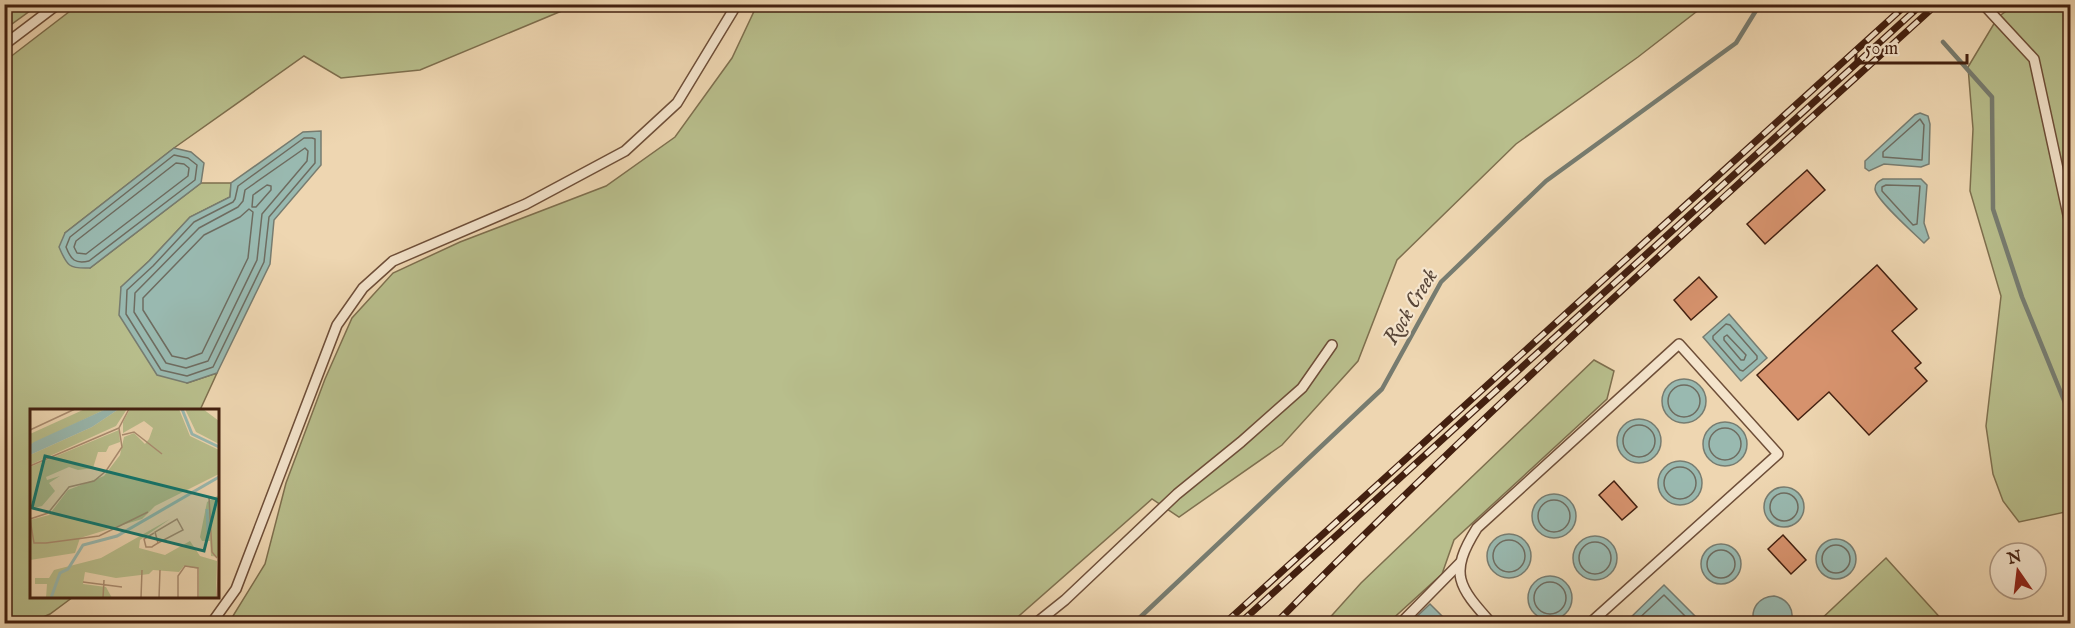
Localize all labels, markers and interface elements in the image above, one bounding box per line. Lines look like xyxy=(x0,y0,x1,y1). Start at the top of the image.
scale bar xyxy=(1856,27,1967,65)
text: 50 m xyxy=(1865,38,1898,61)
water label: Rock Creek xyxy=(1377,264,1445,350)
inset map xyxy=(30,409,219,598)
north arrow xyxy=(1988,541,2048,601)
text: N xyxy=(2005,547,2024,570)

